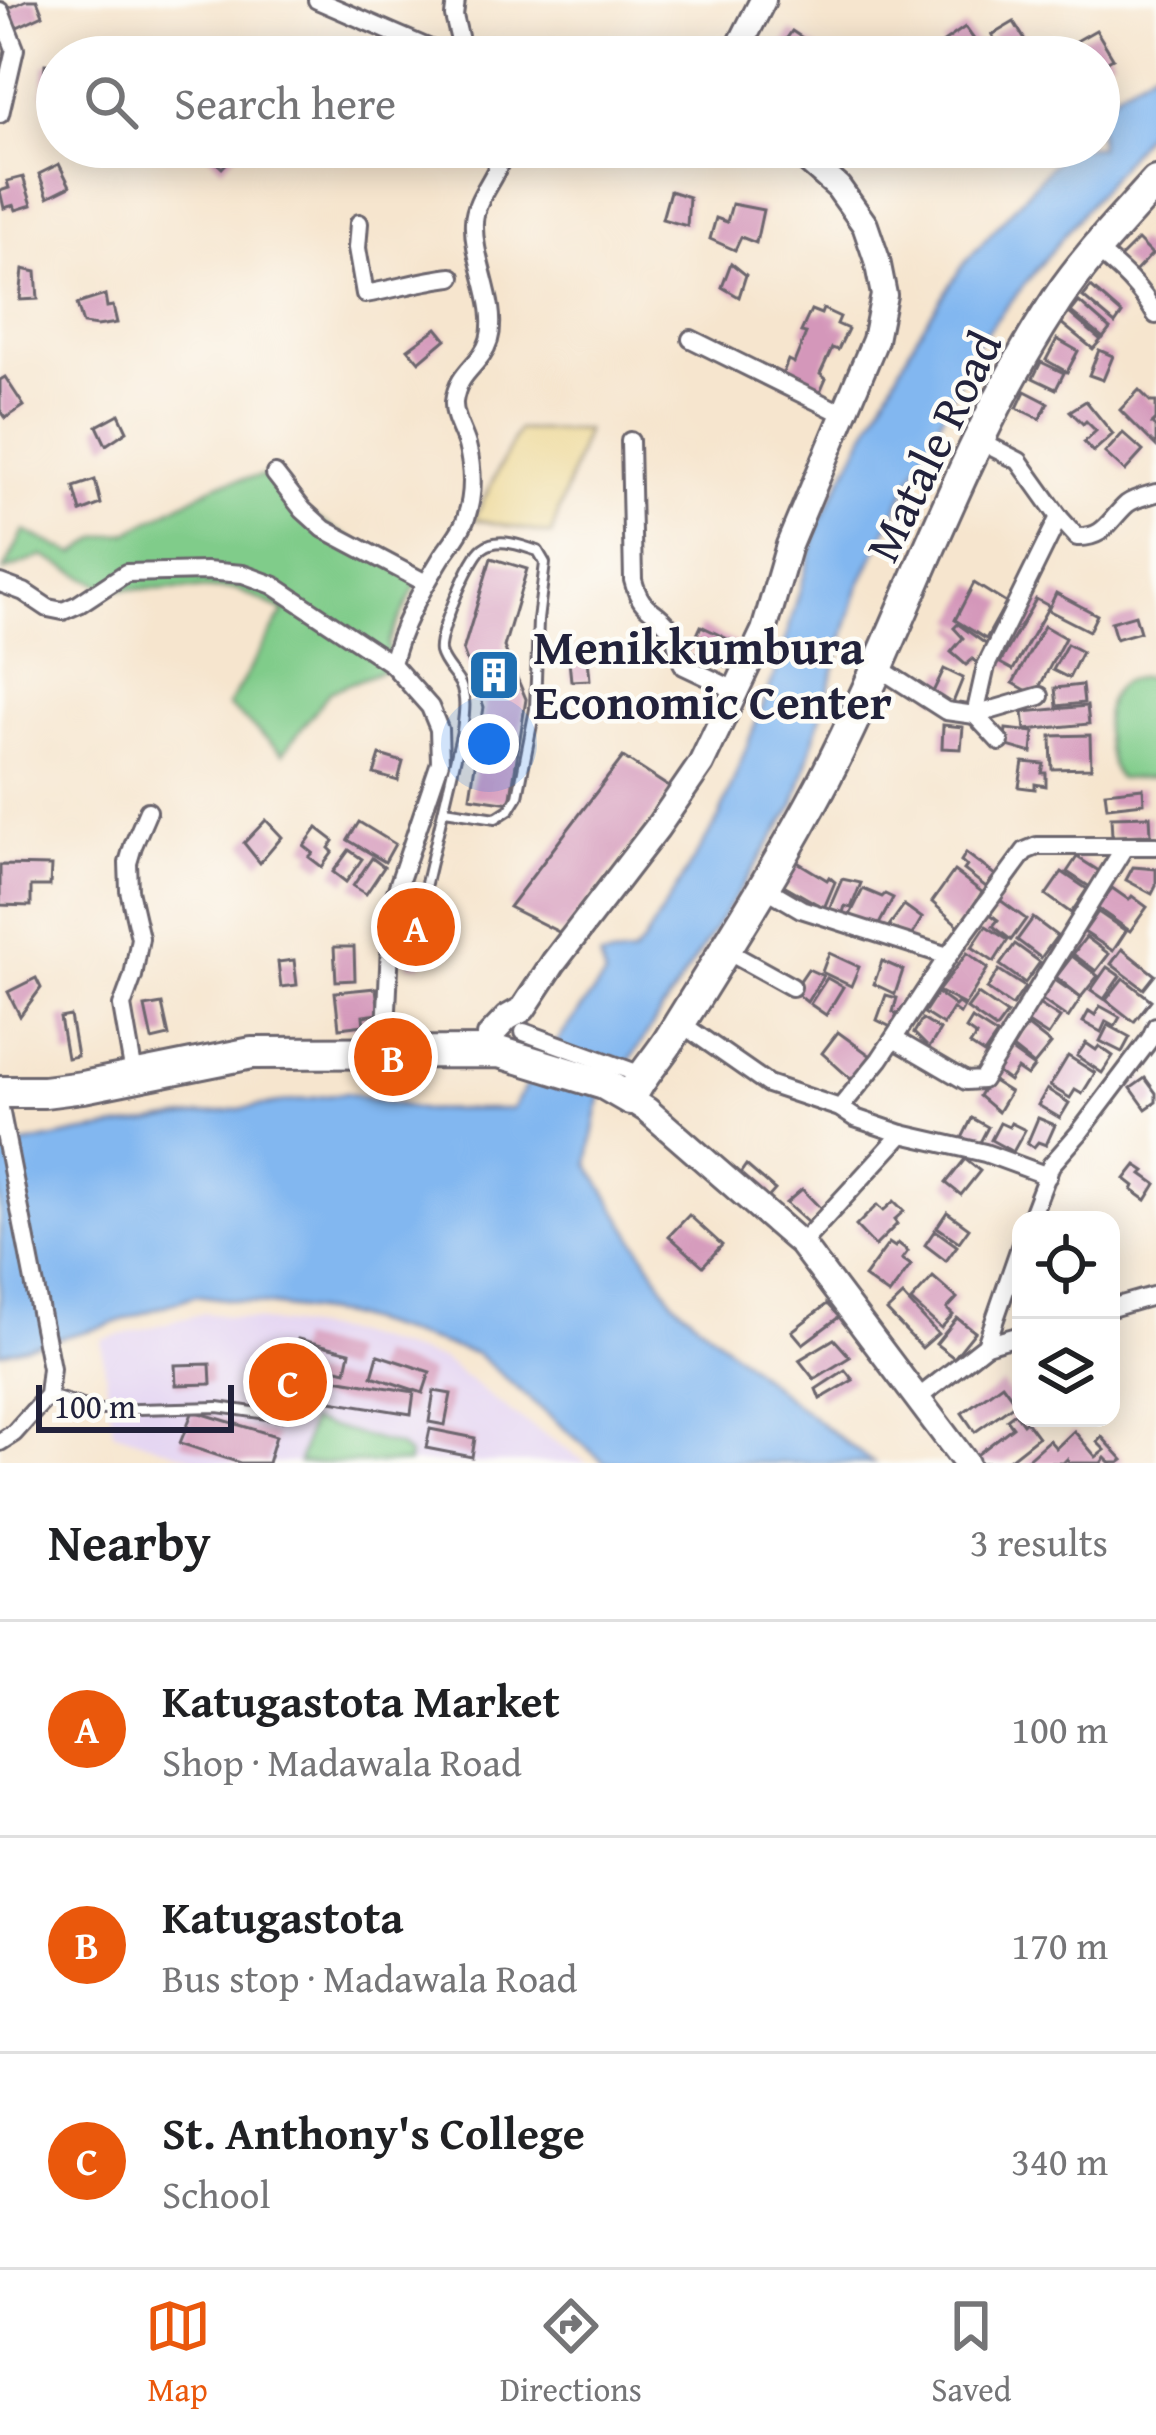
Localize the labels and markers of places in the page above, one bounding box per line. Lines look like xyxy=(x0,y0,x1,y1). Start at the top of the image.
place label: Menikkumbura Economic Center xyxy=(533,611,892,737)
building icon: Menikkumbura Economic Center xyxy=(466,647,522,703)
pin: A xyxy=(377,882,455,972)
pin: B xyxy=(354,1012,432,1102)
pin: C xyxy=(249,1337,327,1427)

